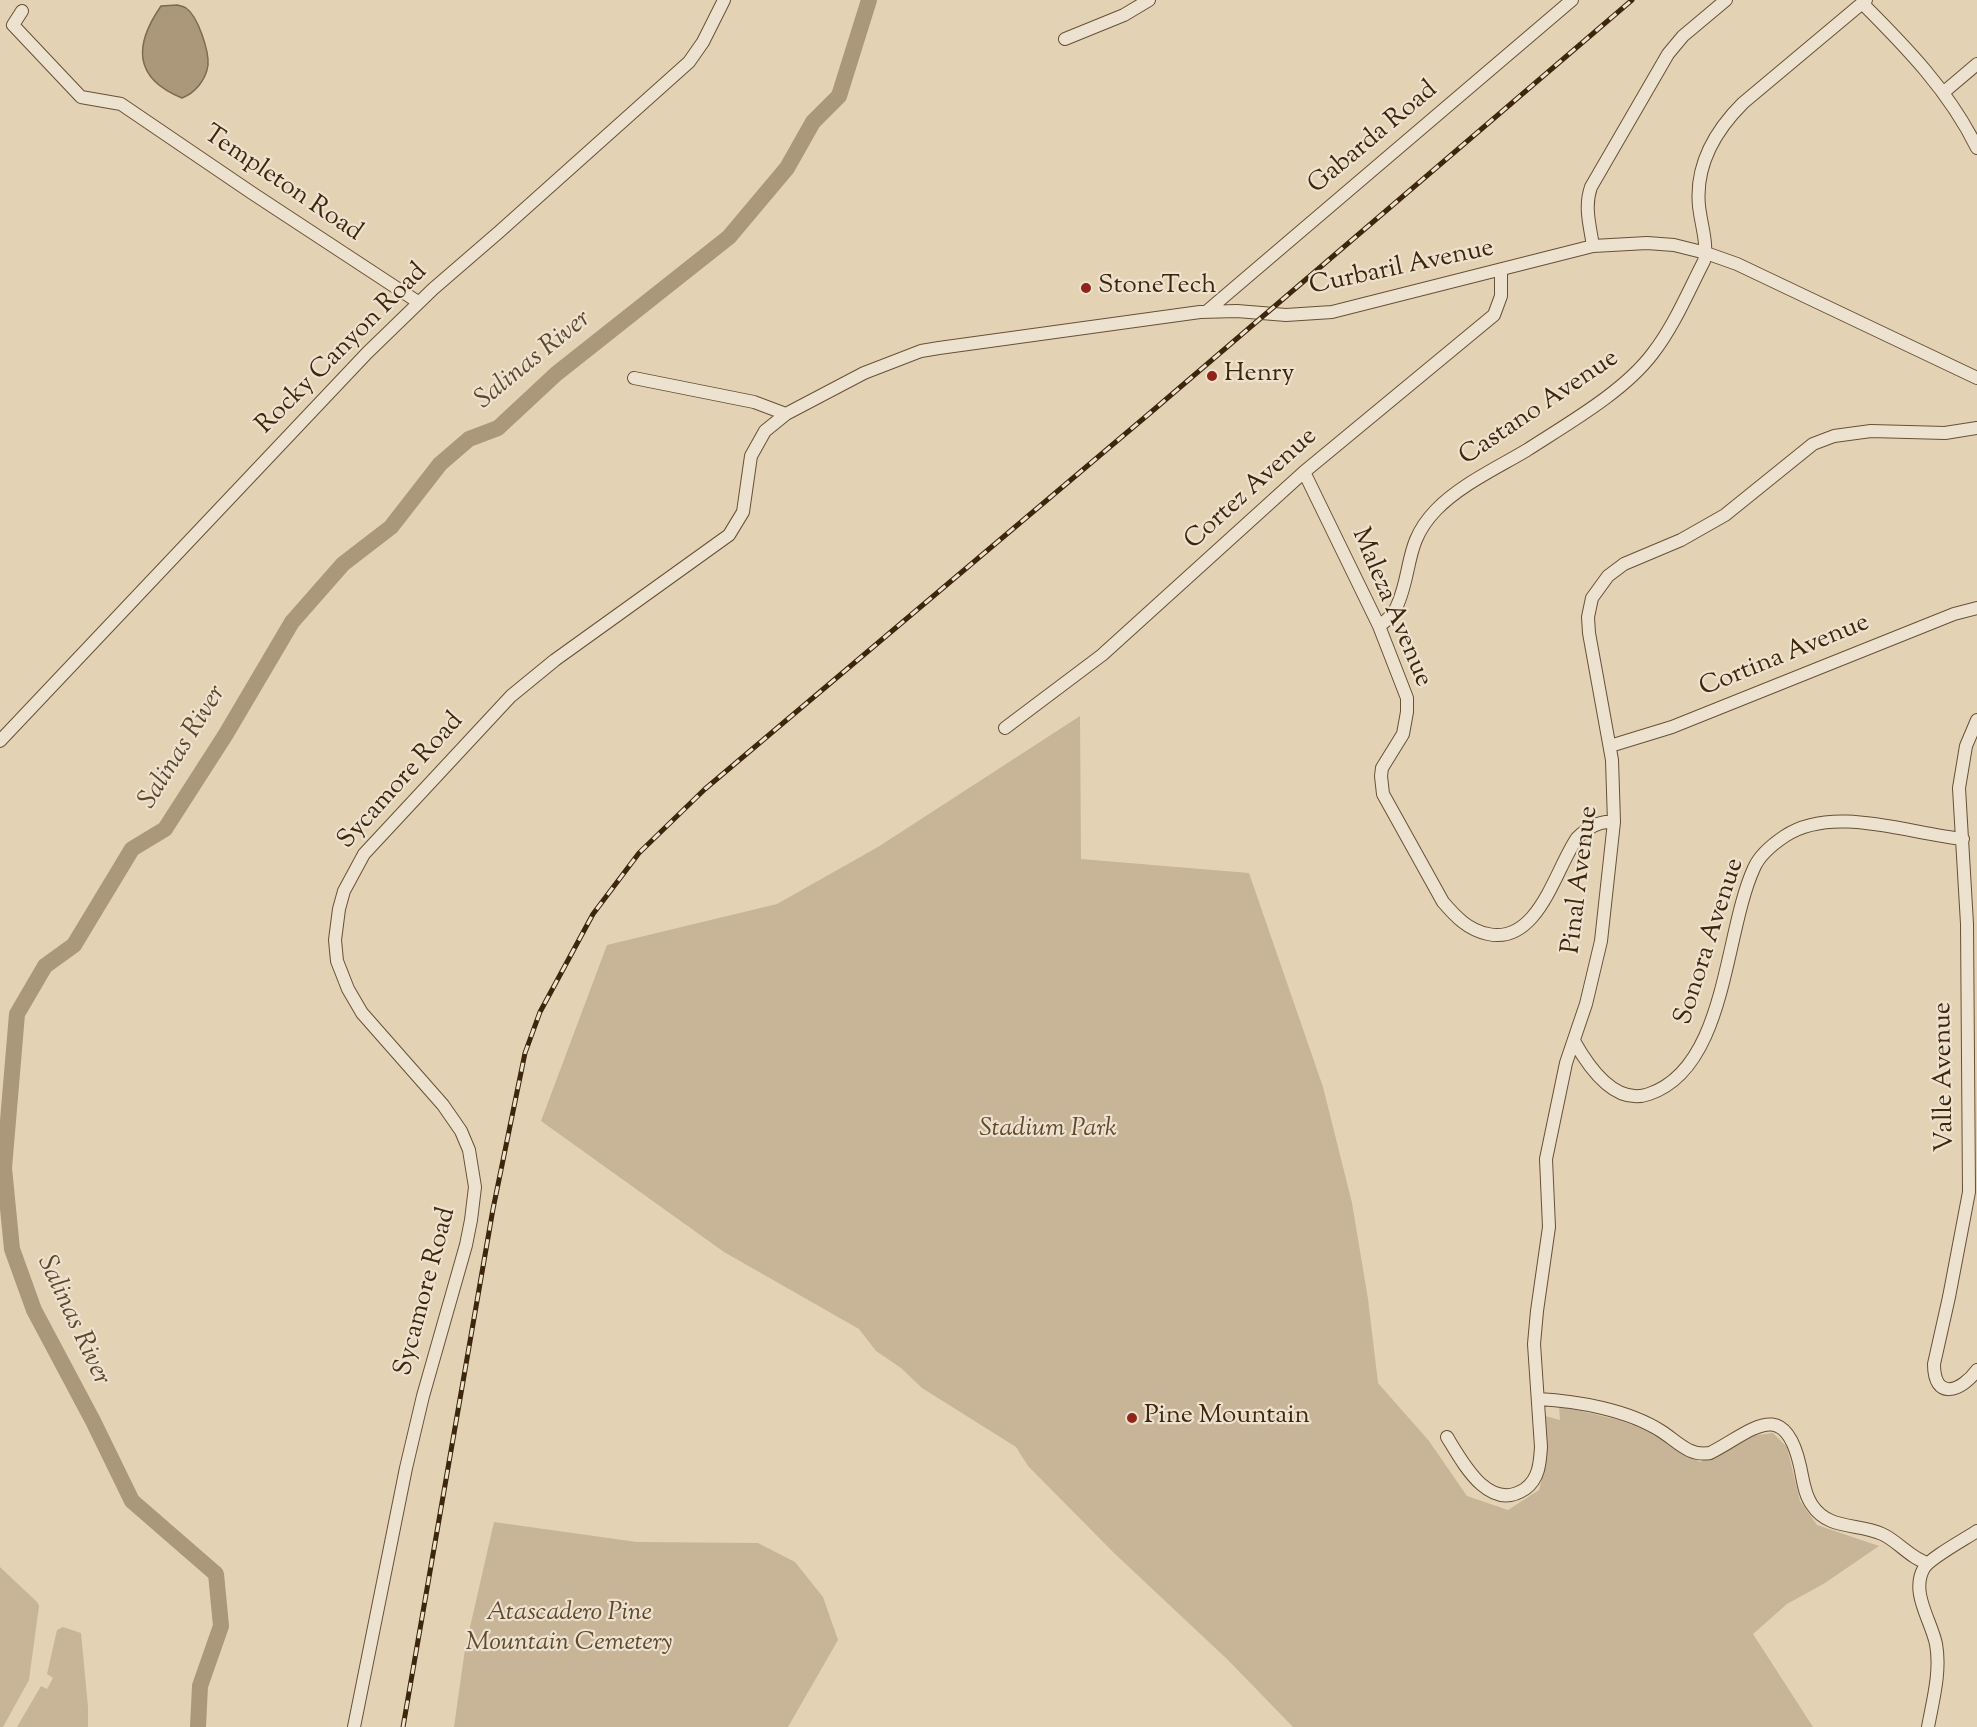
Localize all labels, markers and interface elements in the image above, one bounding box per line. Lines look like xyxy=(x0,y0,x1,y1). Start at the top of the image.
street label: Gabarda Road xyxy=(1303,76,1445,202)
street label: Templeton Road xyxy=(197,120,367,250)
street label: Curbaril Avenue xyxy=(1307,234,1497,304)
street label: Rocky Canyon Road xyxy=(251,258,435,442)
place label: StoneTech xyxy=(1098,272,1217,304)
marker: StoneTech xyxy=(1079,281,1093,295)
water label: Salinas River xyxy=(470,305,598,417)
street label: Castano Avenue xyxy=(1454,344,1626,474)
place label: Henry xyxy=(1224,360,1294,392)
marker: Henry xyxy=(1205,369,1219,383)
street label: Cortez Avenue xyxy=(1179,422,1325,558)
street label: Maleza Avenue xyxy=(1343,524,1437,692)
street label: Cortina Avenue xyxy=(1696,609,1874,705)
water label: Salinas River xyxy=(133,680,235,816)
street label: Sycamore Road xyxy=(333,707,471,857)
street label: Pinal Avenue xyxy=(1557,804,1607,956)
street label: Sonora Avenue xyxy=(1669,855,1753,1029)
street label: Valle Avenue xyxy=(1929,1002,1963,1152)
park label: Stadium Park xyxy=(979,1115,1117,1147)
street label: Sycamore Road xyxy=(390,1204,464,1380)
water label: Salinas River xyxy=(28,1251,116,1391)
place label: Pine Mountain xyxy=(1144,1402,1310,1434)
marker: Pine Mountain xyxy=(1125,1411,1139,1425)
park label: Atascadero Pine Mountain Cemetery xyxy=(466,1599,672,1660)

